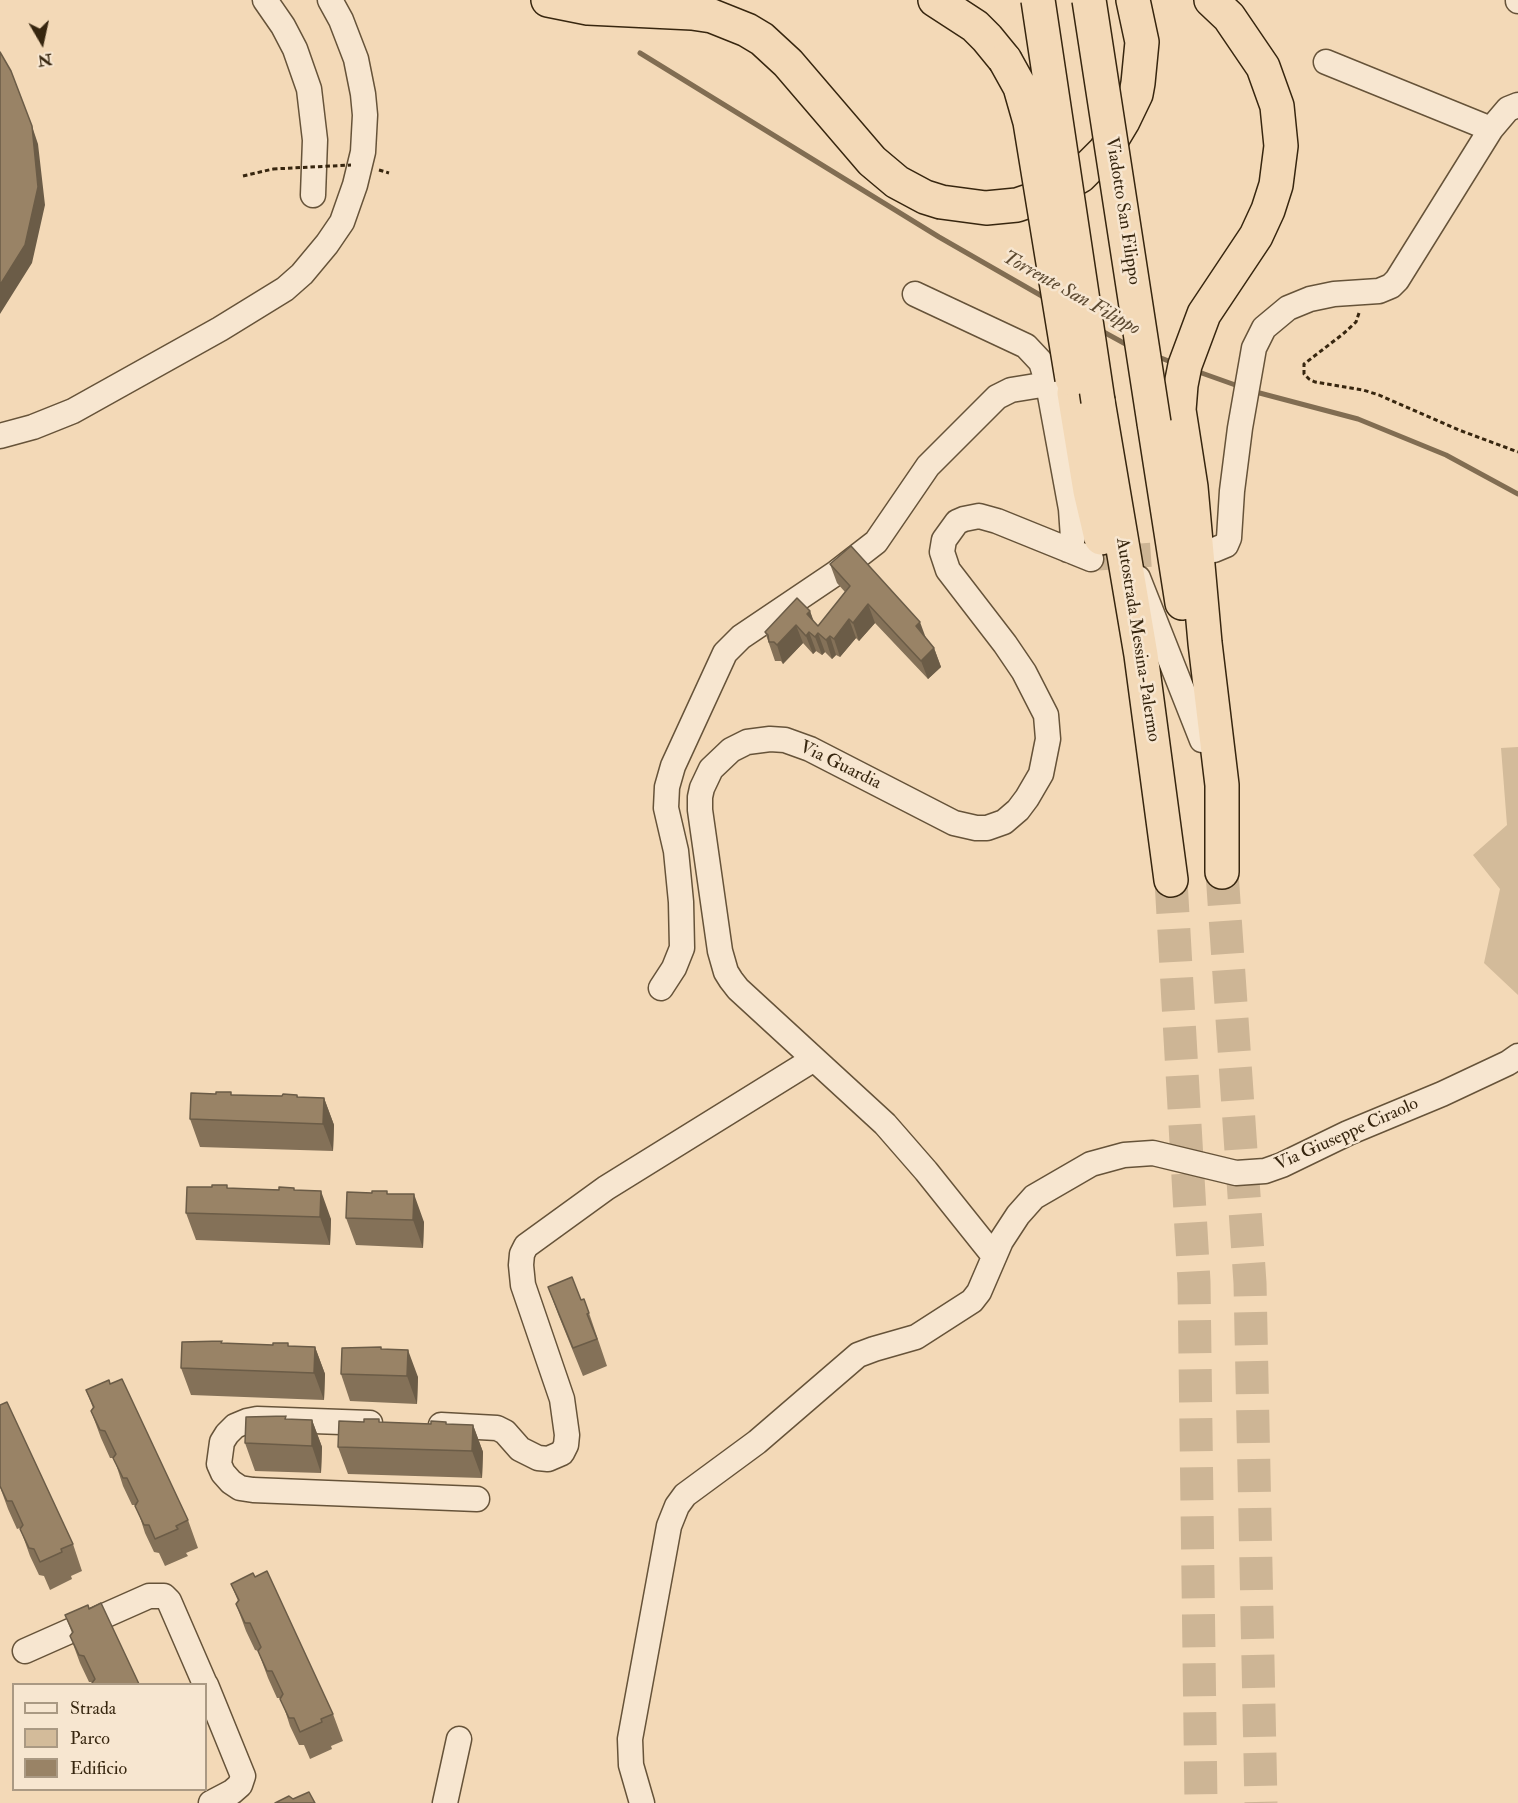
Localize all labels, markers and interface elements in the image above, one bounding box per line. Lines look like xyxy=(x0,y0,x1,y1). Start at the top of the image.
north arrow xyxy=(12,12,72,72)
text: N xyxy=(36,49,53,71)
street label: Viadotto San Filippo xyxy=(1100,136,1144,286)
water label: Torrente San Filippo xyxy=(998,246,1144,342)
street label: Autostrada Messina-Palermo xyxy=(1110,537,1164,743)
street label: Via Guardia xyxy=(796,737,884,795)
street label: Via Giuseppe Ciraolo xyxy=(1272,1094,1422,1176)
legend xyxy=(12,1683,207,1791)
text: Strada xyxy=(70,1697,116,1720)
text: Parco xyxy=(70,1727,110,1750)
text: Edificio xyxy=(70,1757,127,1780)

